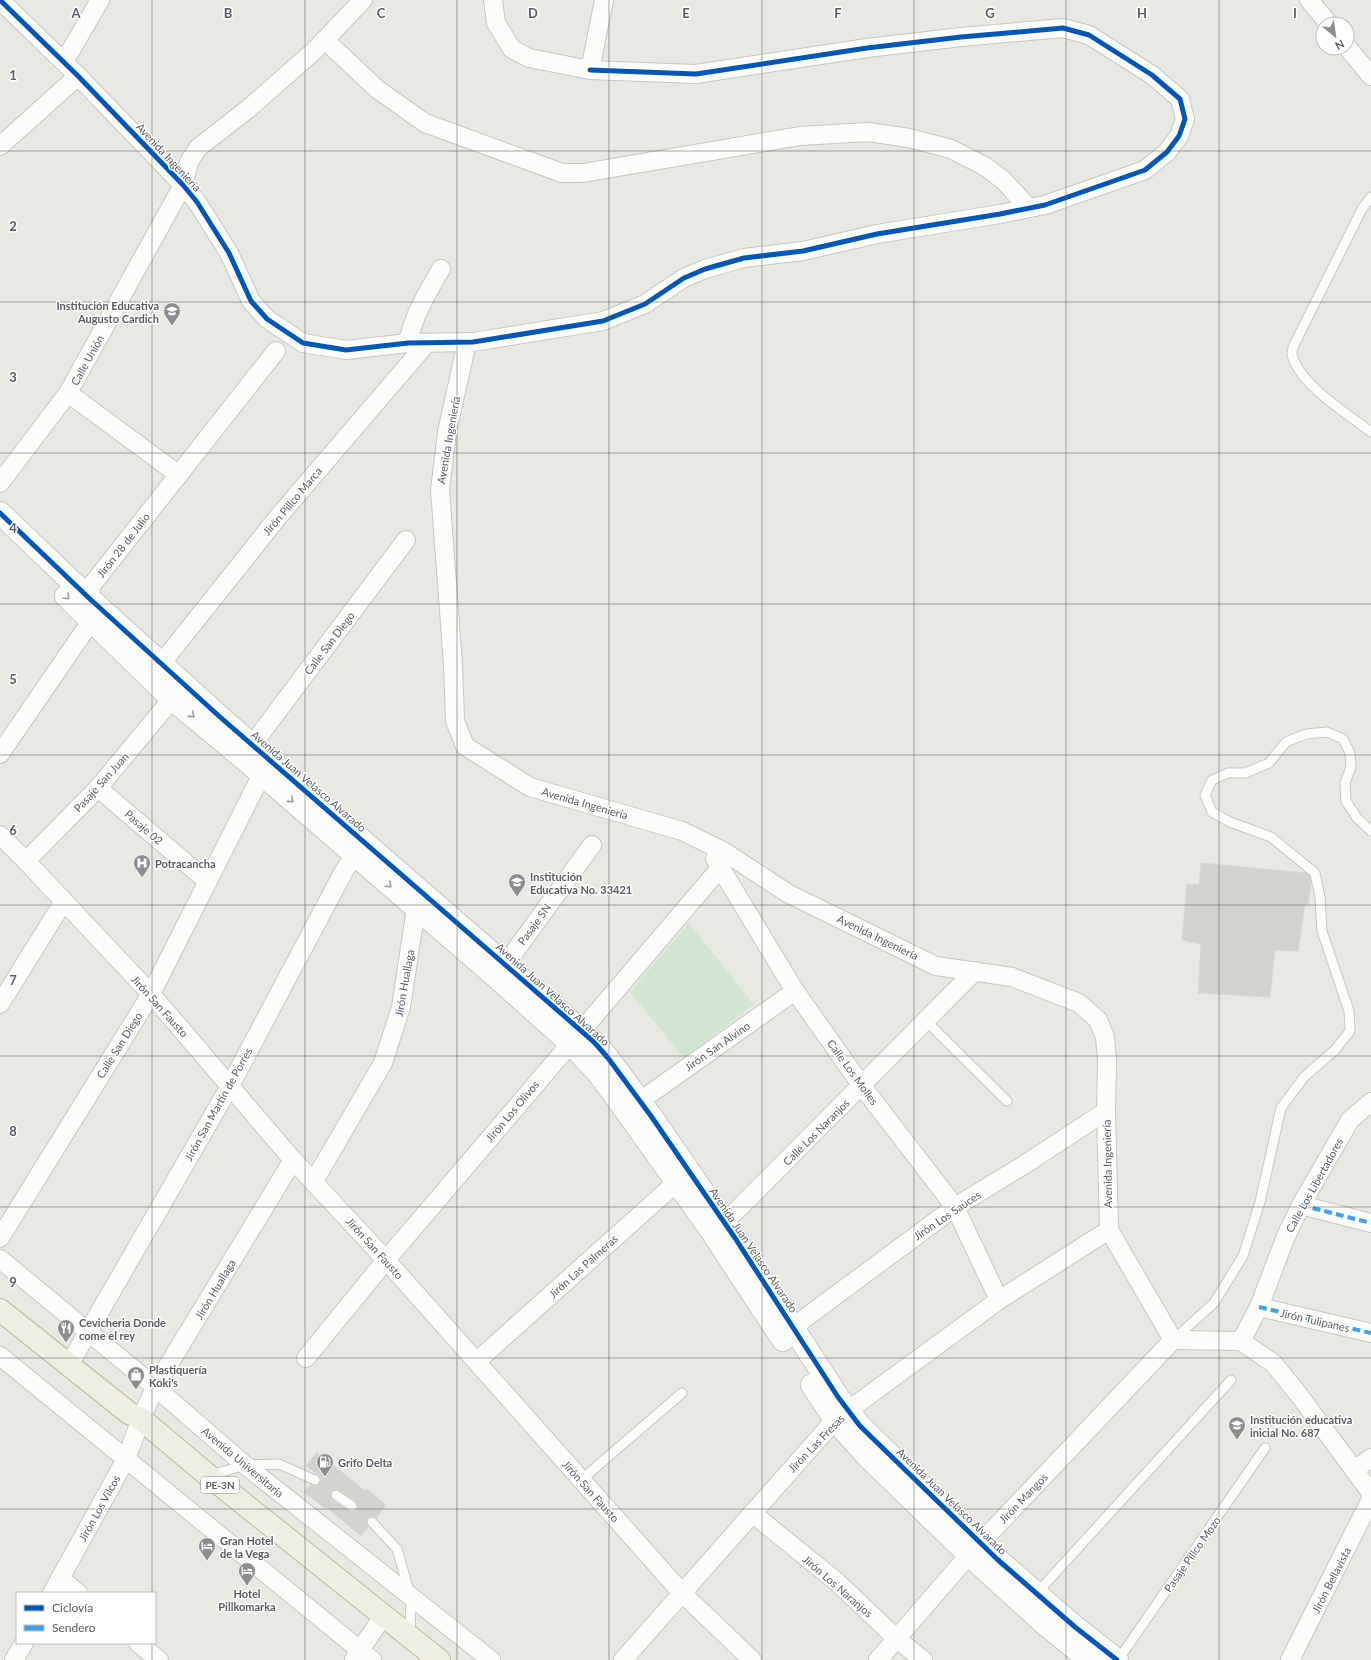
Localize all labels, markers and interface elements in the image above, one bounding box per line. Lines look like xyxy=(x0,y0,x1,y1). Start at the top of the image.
text: A xyxy=(70,5,81,21)
text: B xyxy=(224,5,233,21)
text: C xyxy=(377,5,386,21)
text: D xyxy=(528,5,538,21)
text: E xyxy=(682,5,690,21)
text: F xyxy=(834,5,842,21)
text: G xyxy=(985,5,995,21)
text: H xyxy=(1137,5,1147,21)
text: I xyxy=(1293,5,1297,21)
north arrow xyxy=(1315,16,1355,56)
text: N xyxy=(1333,37,1347,53)
text: 1 xyxy=(9,67,17,83)
street label: Avenida Ingeniería xyxy=(134,120,204,194)
text: 2 xyxy=(9,218,17,234)
place label: Institución Educativa Augusto Cardich xyxy=(56,299,159,325)
school or university icon: Institución Educativa Augusto Cardich xyxy=(162,301,182,326)
street label: Calle Unión xyxy=(68,332,106,388)
text: 3 xyxy=(9,369,17,385)
street label: Avenida Ingeniería xyxy=(434,395,462,485)
street label: Jirón Pillco Marca xyxy=(260,464,324,538)
street label: Jirón 28 de Julio xyxy=(94,510,152,580)
text: 4 xyxy=(9,520,17,536)
one-way arrow xyxy=(62,592,70,600)
street label: Calle San Diego xyxy=(301,609,357,677)
text: 5 xyxy=(9,671,17,687)
one-way arrow xyxy=(188,711,195,718)
street label: Avenida Juan Velasco Alvarado xyxy=(249,728,369,834)
street label: Pasaje San Juan xyxy=(71,750,131,814)
street label: Avenida Ingeniería xyxy=(541,785,629,821)
one-way arrow xyxy=(286,795,294,802)
street label: Pasaje 02 xyxy=(122,807,166,847)
text: 6 xyxy=(9,822,17,838)
hospital icon: Potracancha xyxy=(132,853,152,878)
place label: Potracancha xyxy=(155,857,216,870)
place label: Institución Educativa No. 33421 xyxy=(530,870,632,896)
school or university icon: Institución Educativa No. 33421 xyxy=(507,872,527,897)
one-way arrow xyxy=(385,880,392,887)
street label: Pasaje SN xyxy=(515,901,553,947)
street label: Avenida Ingeniería xyxy=(835,912,921,962)
street label: Avenida Juan Velasco Alvarado xyxy=(494,940,612,1048)
street label: Jirón Huallaga xyxy=(392,948,416,1018)
text: 7 xyxy=(9,972,17,988)
street label: Jirón San Fausto xyxy=(129,973,191,1039)
street label: Calle San Diego xyxy=(93,1010,145,1080)
street label: Jirón San Alvino xyxy=(682,1019,752,1073)
street label: Calle Los Molles xyxy=(825,1037,881,1107)
street label: Jirón San Martín de Porres xyxy=(181,1045,255,1163)
street label: Jirón Los Olivos xyxy=(483,1078,541,1144)
street label: Calle Los Naranjos xyxy=(780,1096,852,1168)
street label: Avenida Ingeniería xyxy=(1100,1119,1114,1209)
text: 8 xyxy=(9,1123,17,1139)
street label: Calle Los Libertadores xyxy=(1283,1135,1346,1235)
street label: Avenida Juan Velasco Alvarado xyxy=(707,1185,801,1315)
street label: Jirón Los Sauces xyxy=(911,1188,983,1242)
street label: Jirón San Fausto xyxy=(344,1215,406,1281)
street label: Jirón Las Palmeras xyxy=(546,1231,620,1300)
street label: Jirón Huallaga xyxy=(192,1257,238,1321)
text: 9 xyxy=(9,1274,17,1290)
street label: Jirón Tulipanes xyxy=(1279,1306,1351,1334)
place label: Cevicheria Donde come el rey xyxy=(79,1316,166,1342)
restaurant icon: Cevicheria Donde come el rey xyxy=(56,1318,76,1343)
place label: Plastiquería Koki's xyxy=(149,1363,207,1389)
shop icon: Plastiquería Koki's xyxy=(126,1365,146,1390)
street label: Jirón Las Fresas xyxy=(785,1411,847,1475)
place label: Institución educativa inicial No. 687 xyxy=(1250,1413,1352,1439)
school or university icon: Institución educativa inicial No. 687 xyxy=(1227,1415,1247,1440)
street label: Avenida Universitaria xyxy=(200,1424,286,1500)
street label: Avenida Juan Velasco Alvarado xyxy=(894,1445,1010,1557)
fuel station icon: Grifo Delta xyxy=(315,1452,335,1477)
place label: Grifo Delta xyxy=(338,1456,392,1469)
street label: Jirón San Fausto xyxy=(560,1458,622,1524)
street label: Jirón Mangos xyxy=(996,1470,1050,1526)
street label: Jirón Los Vilcos xyxy=(75,1472,123,1543)
road number: PE-3N xyxy=(201,1477,239,1493)
street label: Pasaje Pillco Mozo xyxy=(1161,1514,1223,1594)
place label: Gran Hotel de la Vega xyxy=(220,1534,274,1560)
hotel icon: Gran Hotel de la Vega xyxy=(197,1536,217,1561)
street label: Jirón Bellavista xyxy=(1309,1545,1353,1615)
street label: Jirón Los Naranjos xyxy=(800,1552,876,1620)
hotel icon: Hotel Pillkomarka xyxy=(237,1561,257,1586)
place label: Hotel Pillkomarka xyxy=(218,1587,276,1613)
legend xyxy=(16,1592,156,1644)
text: Ciclovía xyxy=(52,1600,93,1615)
text: Sendero xyxy=(52,1620,96,1635)

